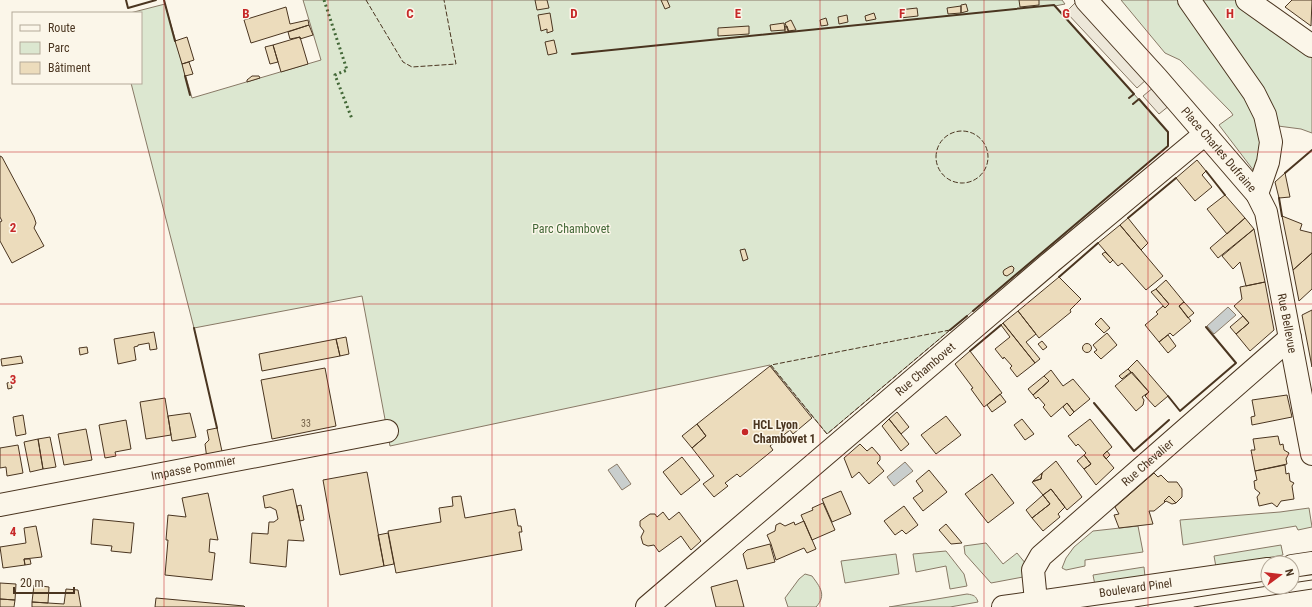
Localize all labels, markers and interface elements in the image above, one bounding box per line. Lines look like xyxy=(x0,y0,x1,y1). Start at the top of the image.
text: B xyxy=(242,6,250,21)
text: C xyxy=(406,6,414,21)
text: D xyxy=(570,6,578,21)
text: E xyxy=(735,6,742,21)
text: F xyxy=(899,6,905,21)
text: G xyxy=(1062,6,1070,21)
text: H xyxy=(1226,6,1234,21)
legend xyxy=(12,12,142,84)
text: Route xyxy=(48,21,76,35)
text: Parc xyxy=(48,41,70,55)
text: Bâtiment xyxy=(48,61,91,75)
street label: Place Charles Dufraine xyxy=(1178,104,1259,195)
text: 2 xyxy=(10,220,17,235)
park label: Parc Chambovet xyxy=(532,222,610,236)
street label: Rue Bellevue xyxy=(1275,292,1300,355)
street label: Rue Chambovet xyxy=(893,340,958,399)
text: 3 xyxy=(10,372,16,387)
house number: 33 xyxy=(301,418,311,429)
place label: HCL Lyon Chambovet 1 xyxy=(753,418,816,446)
marker: HCL Lyon Chambovet 1 xyxy=(740,427,750,437)
street label: Rue Chevalier xyxy=(1119,436,1177,489)
street label: Impasse Pommier xyxy=(150,453,237,483)
text: 4 xyxy=(10,524,17,539)
north arrow xyxy=(1260,555,1300,595)
text: N xyxy=(1282,568,1296,578)
scale bar xyxy=(14,569,74,595)
text: 20 m xyxy=(20,576,44,590)
street label: Boulevard Pinel xyxy=(1098,576,1173,600)

